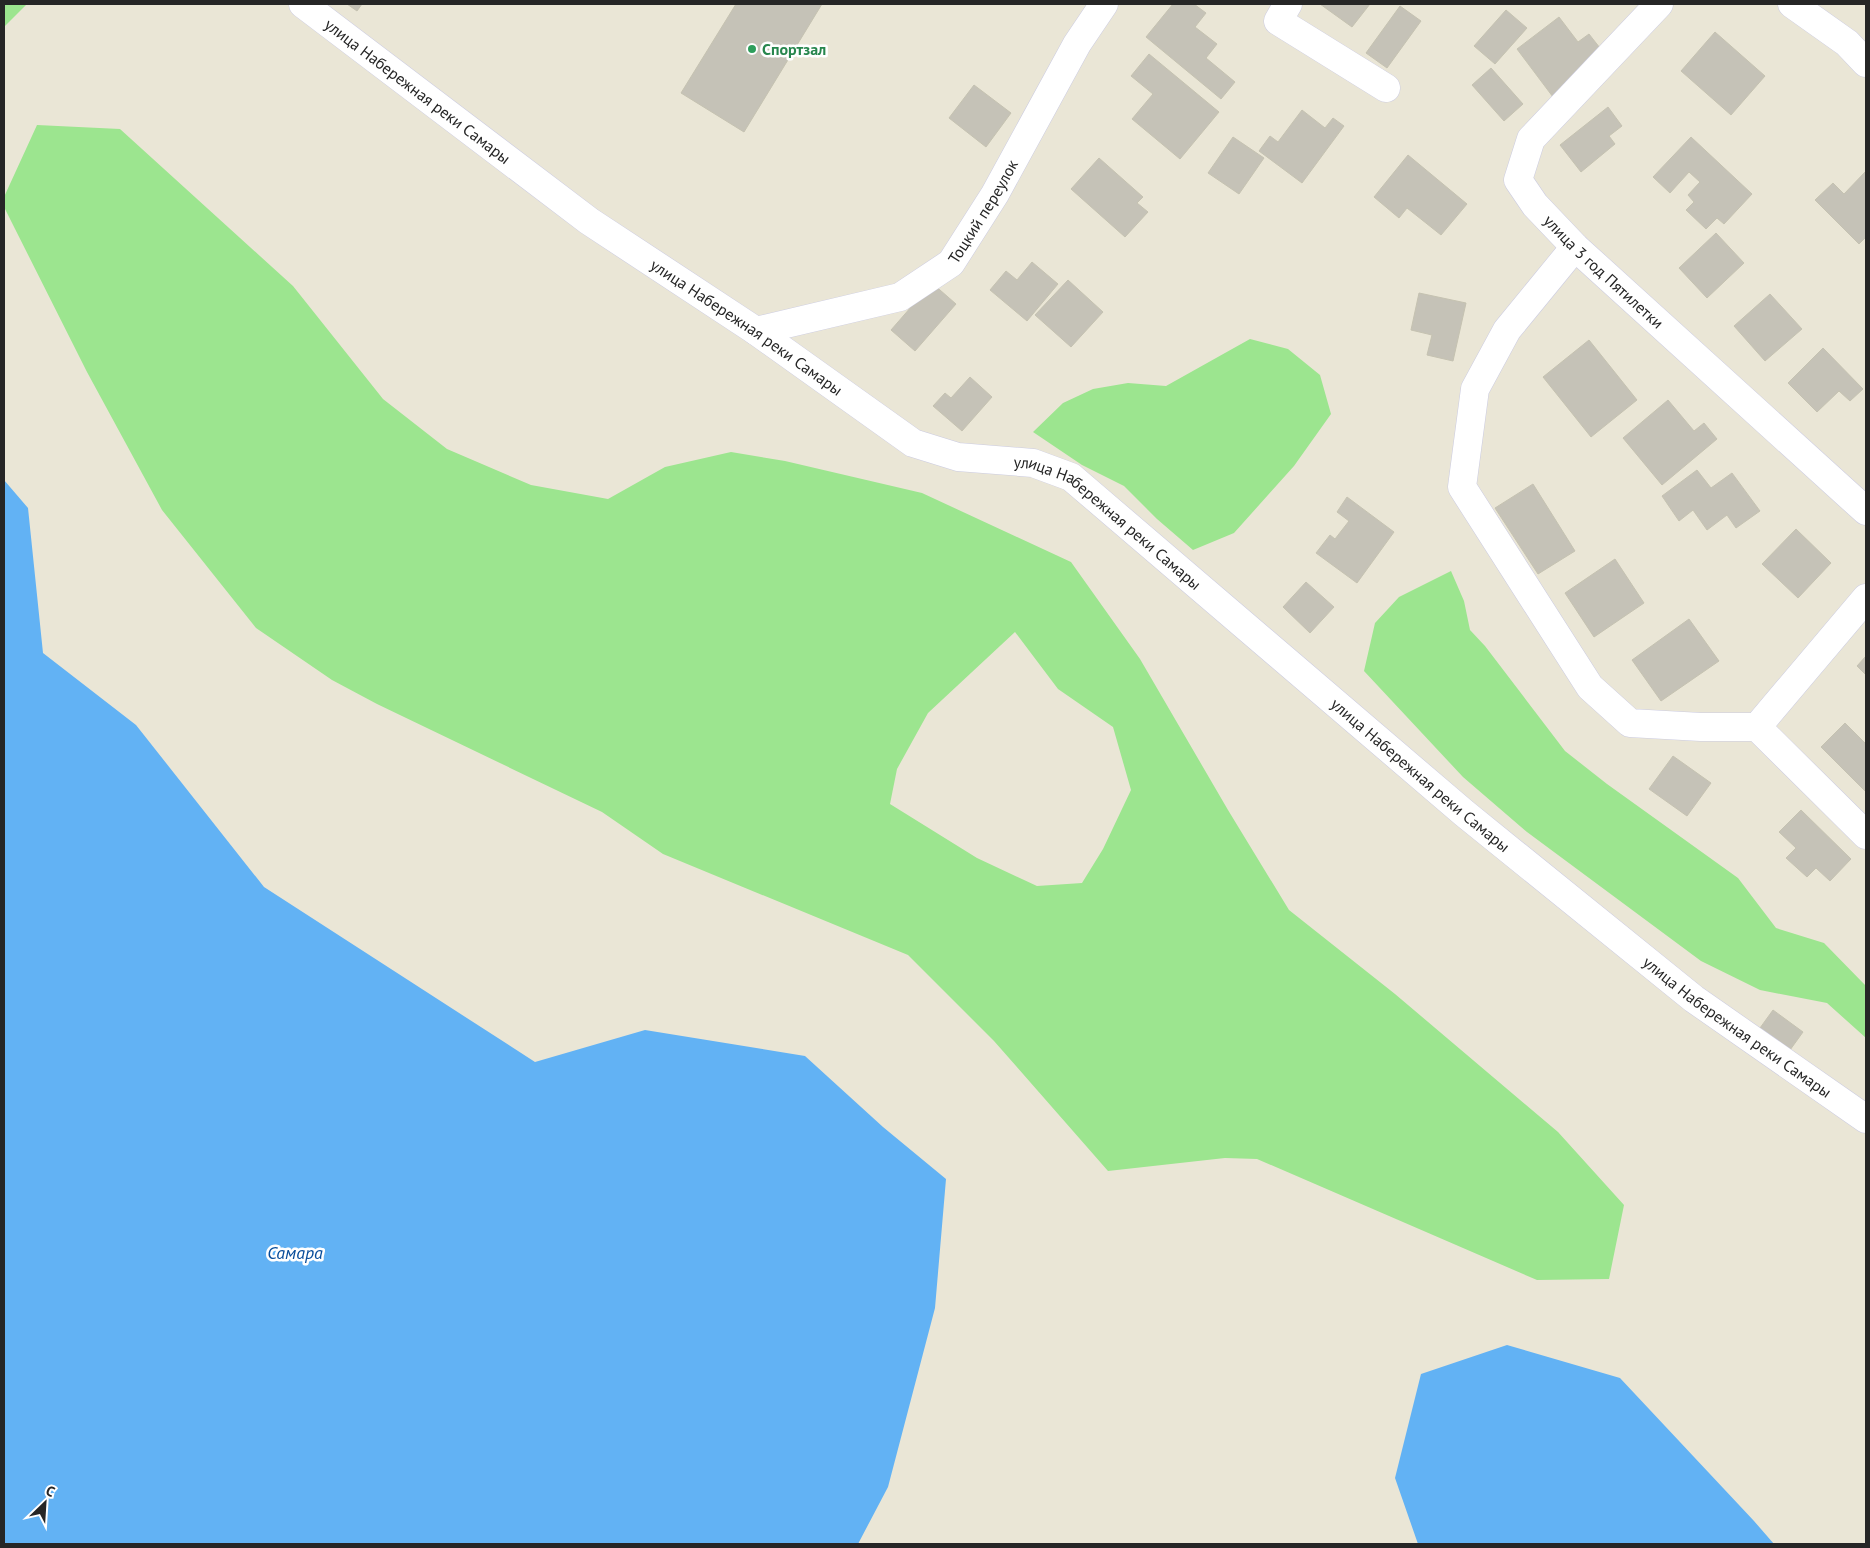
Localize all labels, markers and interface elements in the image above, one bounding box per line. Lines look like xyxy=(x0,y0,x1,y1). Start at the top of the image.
street label: улица Набережная реки Самары xyxy=(321,14,515,168)
place label: Спортзал xyxy=(762,39,826,59)
marker: Спортзал xyxy=(746,43,758,55)
street label: Тоцкий переулок xyxy=(943,155,1022,267)
street label: улица 3 год Пятилетки xyxy=(1539,210,1668,333)
street label: улица Набережная реки Самары xyxy=(647,254,847,400)
street label: улица Набережная реки Самары xyxy=(1013,451,1206,594)
street label: улица Набережная реки Самары xyxy=(1327,694,1514,856)
street label: улица Набережная реки Самары xyxy=(1639,952,1836,1102)
water label: Самара xyxy=(267,1241,323,1264)
north arrow xyxy=(20,1478,70,1528)
text: С xyxy=(43,1481,58,1501)

